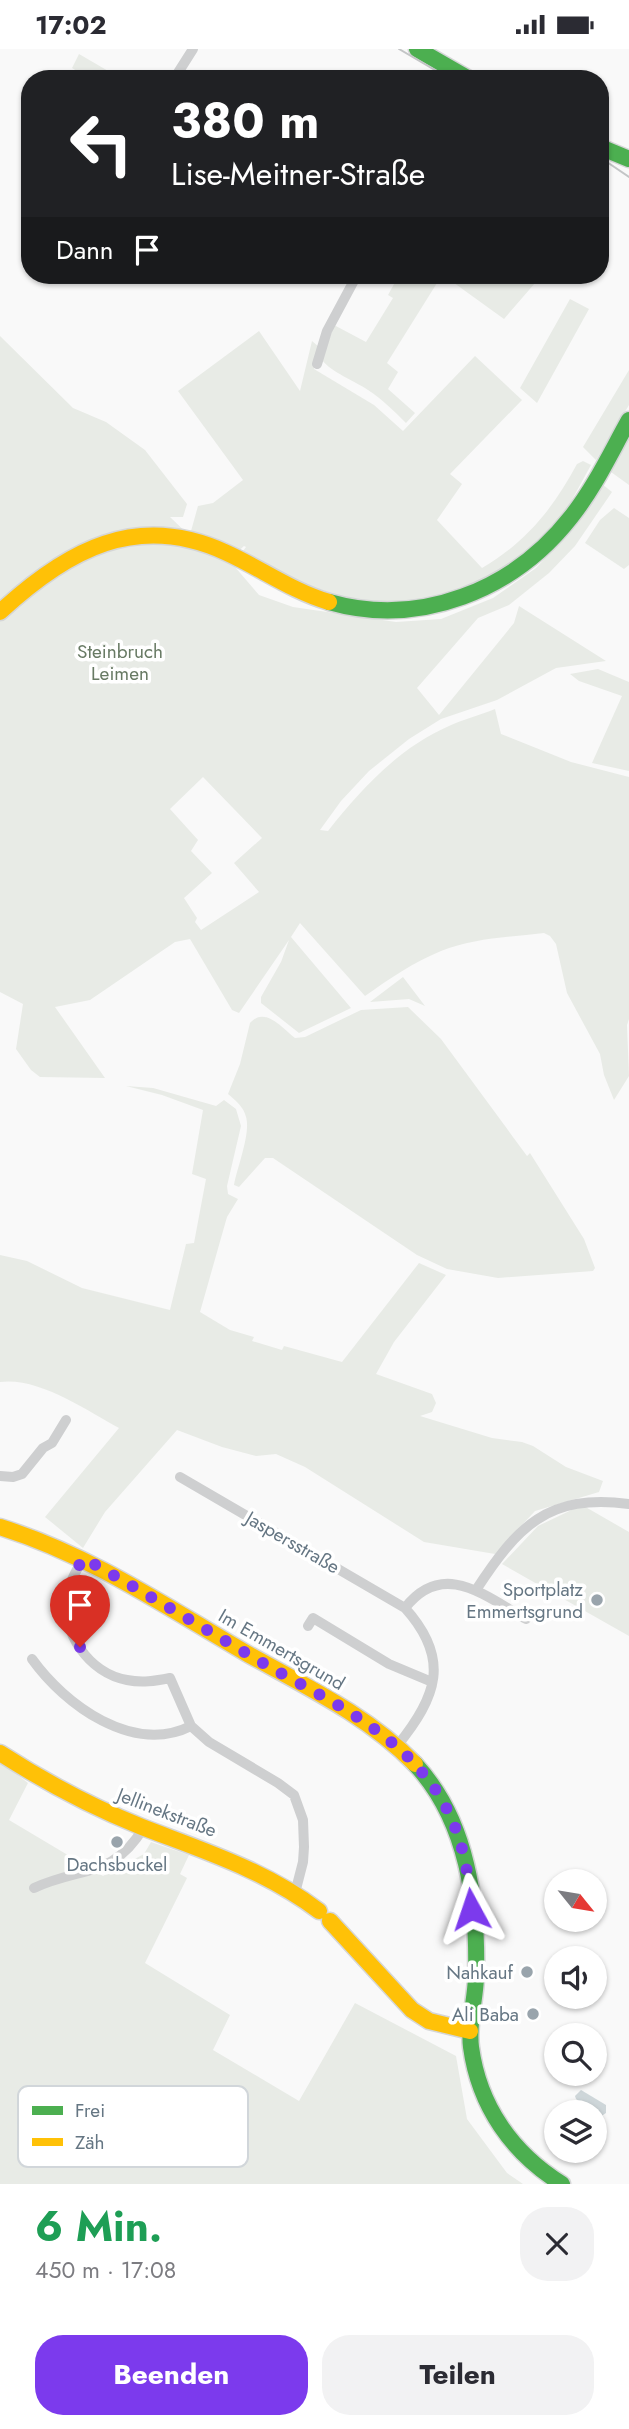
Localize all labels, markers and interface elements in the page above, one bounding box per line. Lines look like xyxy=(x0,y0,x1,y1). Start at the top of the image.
text: 17:02 xyxy=(35,6,107,44)
text: 380 m xyxy=(171,86,319,156)
icon: left xyxy=(56,98,147,189)
text: Lise-Meitner-Straße xyxy=(171,151,425,197)
text: Dann xyxy=(56,231,114,269)
icon: arrive xyxy=(128,231,166,269)
park label: Steinbruch Leimen xyxy=(77,638,163,687)
street label: Jaspersstraße xyxy=(238,1503,345,1580)
pin xyxy=(50,1575,110,1647)
place label: Sportplatz Emmertsgrund xyxy=(466,1576,583,1625)
icon: arrive xyxy=(61,1586,99,1624)
marker: Sportplatz Emmertsgrund xyxy=(589,1592,605,1608)
street label: Im Emmertsgrund xyxy=(214,1602,350,1697)
street label: Jellinekstraße xyxy=(110,1780,221,1844)
marker: Dachsbuckel xyxy=(109,1834,125,1850)
place label: Dachsbuckel xyxy=(67,1851,167,1878)
north arrow xyxy=(544,1869,607,1932)
map controls xyxy=(544,1869,607,2163)
position arrow xyxy=(434,1872,508,1946)
button: sound xyxy=(544,1946,607,2009)
place label: Nahkauf xyxy=(446,1959,514,1986)
marker: Nahkauf xyxy=(519,1964,535,1980)
place label: Ali Baba xyxy=(452,2001,519,2028)
marker: Ali Baba xyxy=(525,2006,541,2022)
button: search xyxy=(544,2023,607,2086)
legend xyxy=(18,2086,248,2167)
text: Frei xyxy=(75,2097,105,2124)
button: layers xyxy=(544,2100,607,2163)
text: Zäh xyxy=(75,2129,105,2156)
text: 6 Min. xyxy=(35,2196,162,2257)
button: close xyxy=(520,2207,594,2281)
text: 450 m · 17:08 xyxy=(35,2253,176,2287)
button: Beenden xyxy=(35,2335,308,2415)
button: Teilen xyxy=(322,2335,594,2415)

